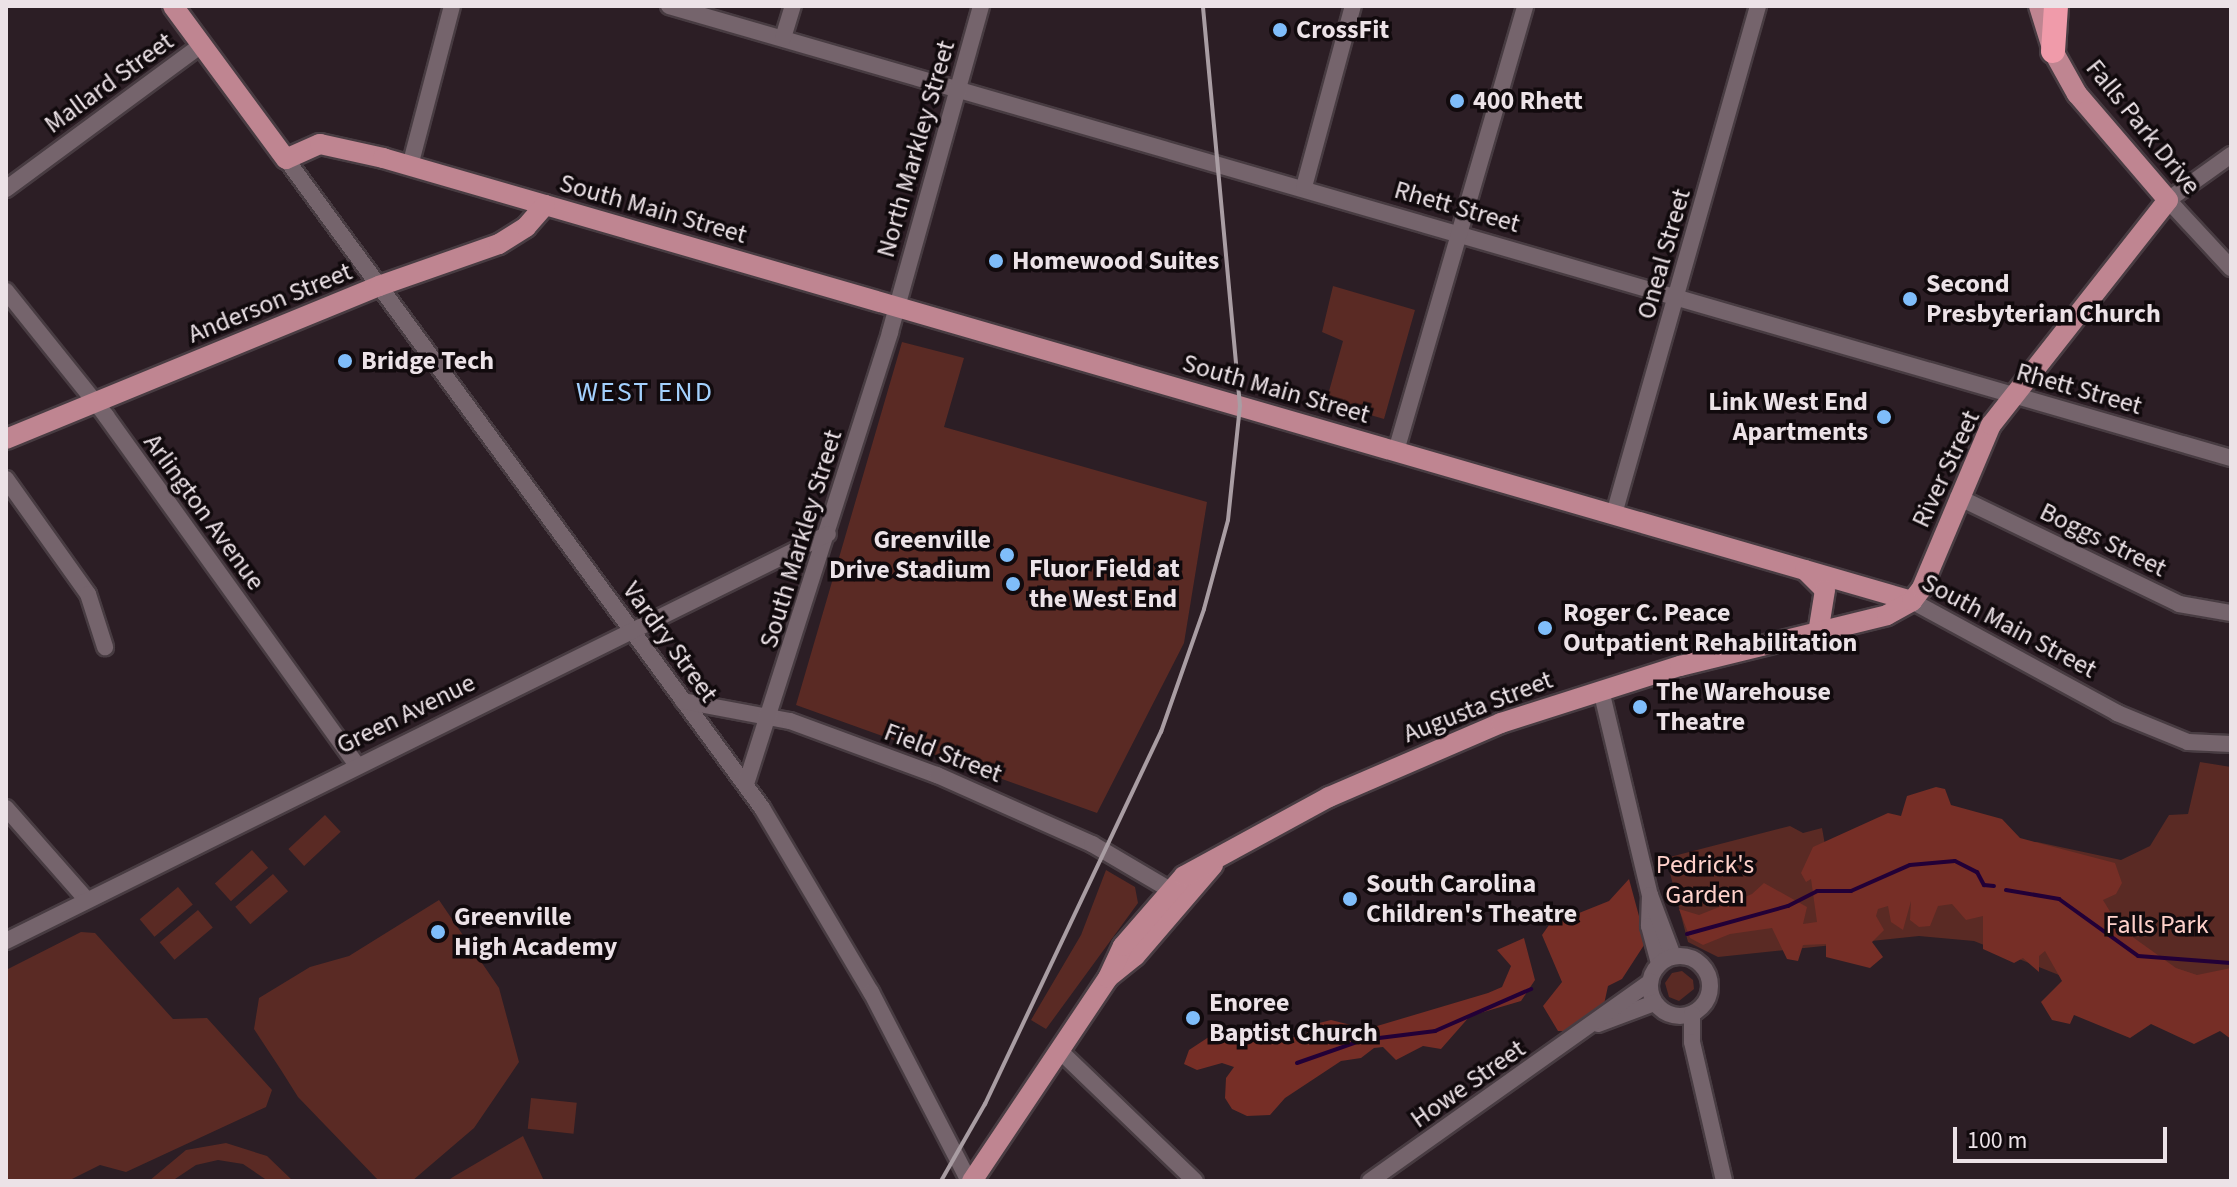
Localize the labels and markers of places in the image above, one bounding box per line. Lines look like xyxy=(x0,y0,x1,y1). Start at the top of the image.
place label: CrossFit xyxy=(1296,14,1389,46)
marker: CrossFit xyxy=(1271,21,1289,39)
place label: 400 Rhett xyxy=(1473,85,1583,117)
marker: 400 Rhett xyxy=(1448,92,1466,110)
place label: Homewood Suites xyxy=(1012,245,1219,277)
marker: Homewood Suites xyxy=(987,252,1005,270)
place label: Second Presbyterian Church xyxy=(1926,268,2161,330)
marker: Second Presbyterian Church xyxy=(1901,290,1919,308)
place label: Bridge Tech xyxy=(361,345,494,377)
marker: Bridge Tech xyxy=(336,352,354,370)
place label: Link West End Apartments xyxy=(1708,386,1868,448)
marker: Link West End Apartments xyxy=(1875,408,1893,426)
place label: Greenville Drive Stadium xyxy=(829,524,991,586)
marker: Greenville Drive Stadium xyxy=(998,546,1016,564)
place label: Fluor Field at the West End xyxy=(1029,553,1180,614)
marker: Fluor Field at the West End xyxy=(1004,575,1022,593)
place label: Roger C. Peace Outpatient Rehabilitation xyxy=(1563,597,1857,658)
marker: Roger C. Peace Outpatient Rehabilitation xyxy=(1534,617,1556,639)
place label: The Warehouse Theatre xyxy=(1656,676,1831,738)
marker: The Warehouse Theatre xyxy=(1631,698,1649,716)
place label: South Carolina Children's Theatre xyxy=(1366,868,1577,930)
marker: South Carolina Children's Theatre xyxy=(1341,890,1359,908)
place label: Greenville High Academy xyxy=(454,901,617,962)
marker: Greenville High Academy xyxy=(429,923,447,941)
place label: Enoree Baptist Church xyxy=(1209,987,1378,1048)
marker: Enoree Baptist Church xyxy=(1184,1009,1202,1027)

